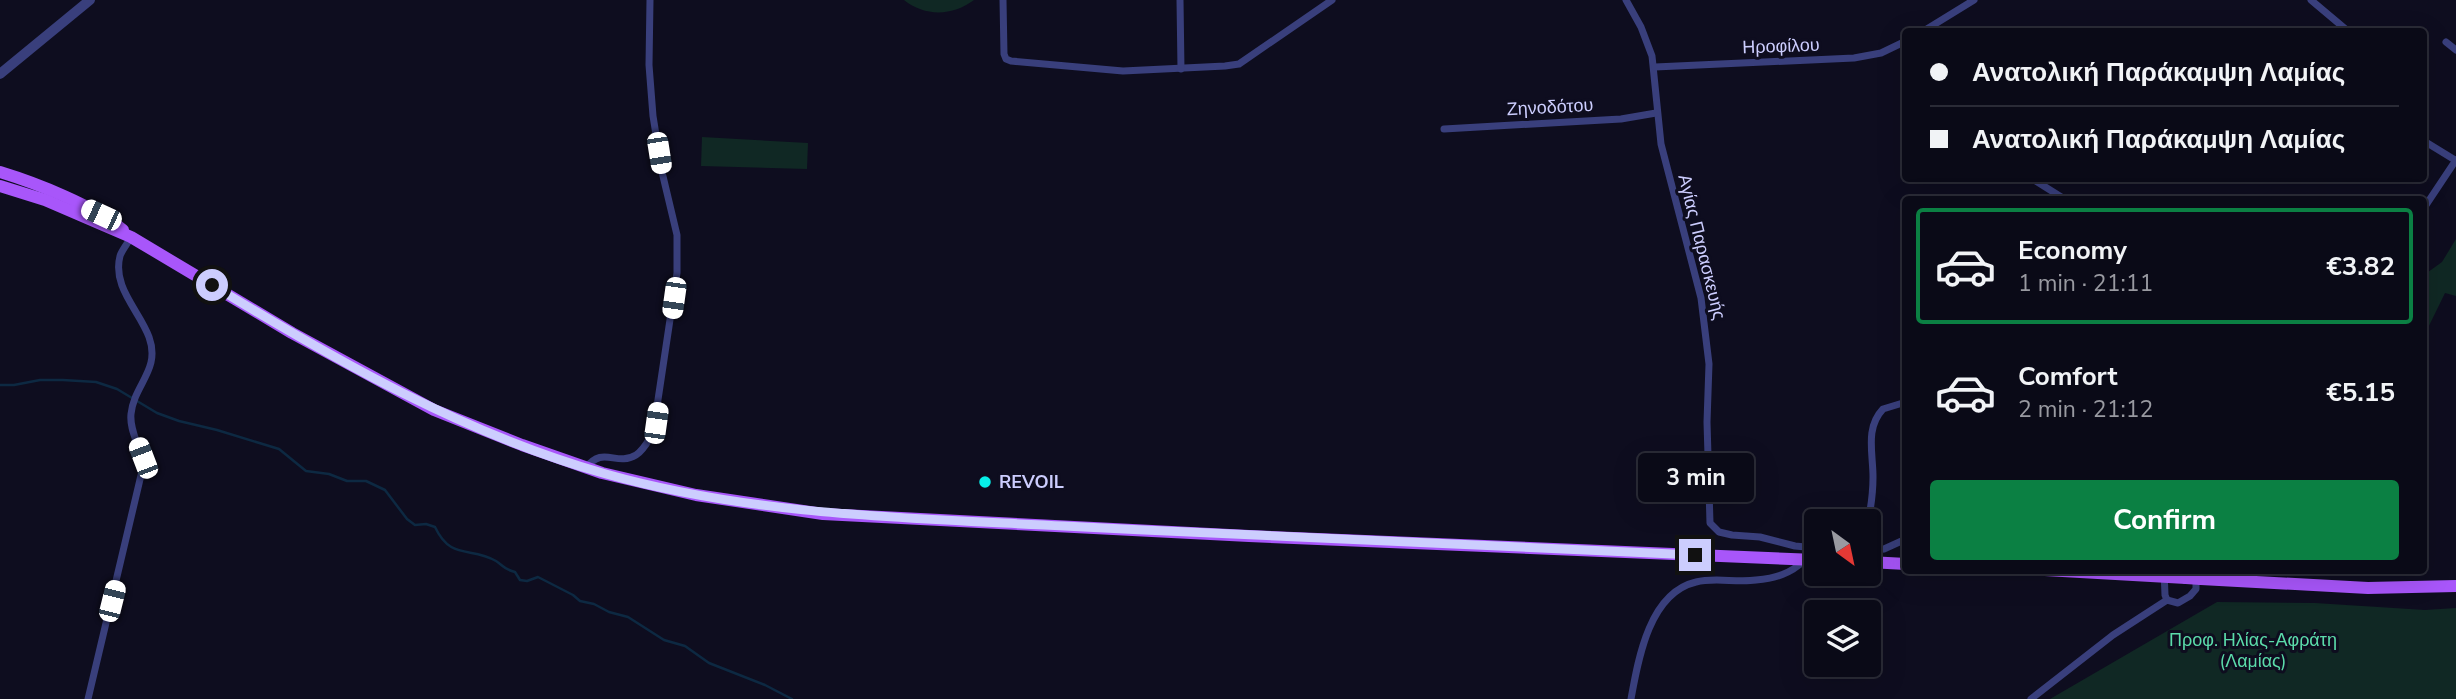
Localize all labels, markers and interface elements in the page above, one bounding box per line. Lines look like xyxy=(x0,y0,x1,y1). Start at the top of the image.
street label: Ηροφίλου xyxy=(1742,33,1820,59)
text: Ανατολική Παράκαμψη Λαμίας xyxy=(1972,55,2345,90)
street label: Ζηνοδότου xyxy=(1506,93,1594,121)
text: Ανατολική Παράκαμψη Λαμίας xyxy=(1972,122,2345,157)
car xyxy=(646,131,673,175)
street label: Αγίας Παρασκευής xyxy=(1672,172,1732,323)
car xyxy=(78,197,125,233)
text: Economy xyxy=(2018,233,2127,268)
icon: car xyxy=(1934,235,1997,298)
text: €3.82 xyxy=(2326,249,2395,284)
text: 1 min · 21:11 xyxy=(2018,268,2153,299)
route start xyxy=(196,269,228,301)
car xyxy=(661,276,688,320)
text: Comfort xyxy=(2018,359,2118,394)
icon: car xyxy=(1934,361,1997,424)
text: €5.15 xyxy=(2326,375,2395,410)
text: 2 min · 21:12 xyxy=(2018,394,2153,425)
car xyxy=(643,401,670,445)
car xyxy=(126,435,161,481)
callout: 3 min xyxy=(1637,454,1753,503)
text: 3 min xyxy=(1666,462,1726,493)
place label: REVOIL xyxy=(999,470,1064,494)
marker: REVOIL xyxy=(977,474,993,490)
button: Confirm xyxy=(1930,480,2399,560)
north arrow xyxy=(1804,509,1881,586)
map controls xyxy=(1804,509,1881,677)
route end xyxy=(1679,539,1711,571)
car xyxy=(97,578,128,624)
button: layers xyxy=(1804,600,1881,677)
park label: Προφ. Ηλίας-Αφράτη (Λαμίας) xyxy=(2169,628,2337,673)

